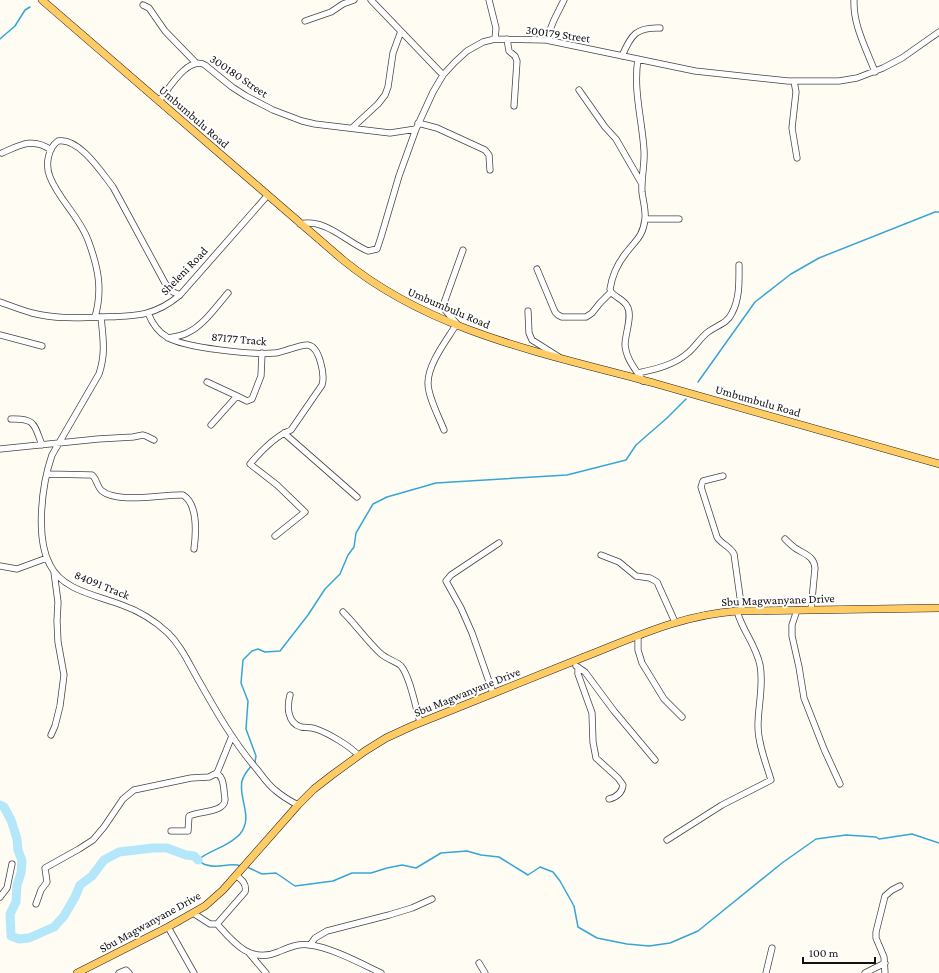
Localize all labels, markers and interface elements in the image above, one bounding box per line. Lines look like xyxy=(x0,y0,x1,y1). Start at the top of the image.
street label: 300179 Street xyxy=(525,23,592,46)
street label: 300180 Street xyxy=(207,52,271,101)
street label: Umbumbulu Road xyxy=(156,83,232,152)
street label: Sheleni Road xyxy=(157,243,211,298)
street label: Umbumbulu Road xyxy=(406,284,493,332)
street label: 87177 Track xyxy=(211,330,268,348)
street label: Umbumbulu Road xyxy=(714,382,803,420)
street label: 84091 Track xyxy=(72,568,132,603)
street label: Sbu Magwanyane Drive xyxy=(721,591,835,609)
street label: Sbu Magwanyane Drive xyxy=(412,664,522,720)
street label: Sbu Magwanyane Drive xyxy=(97,888,203,956)
scale bar xyxy=(803,939,875,965)
text: 100 m xyxy=(809,946,839,960)

